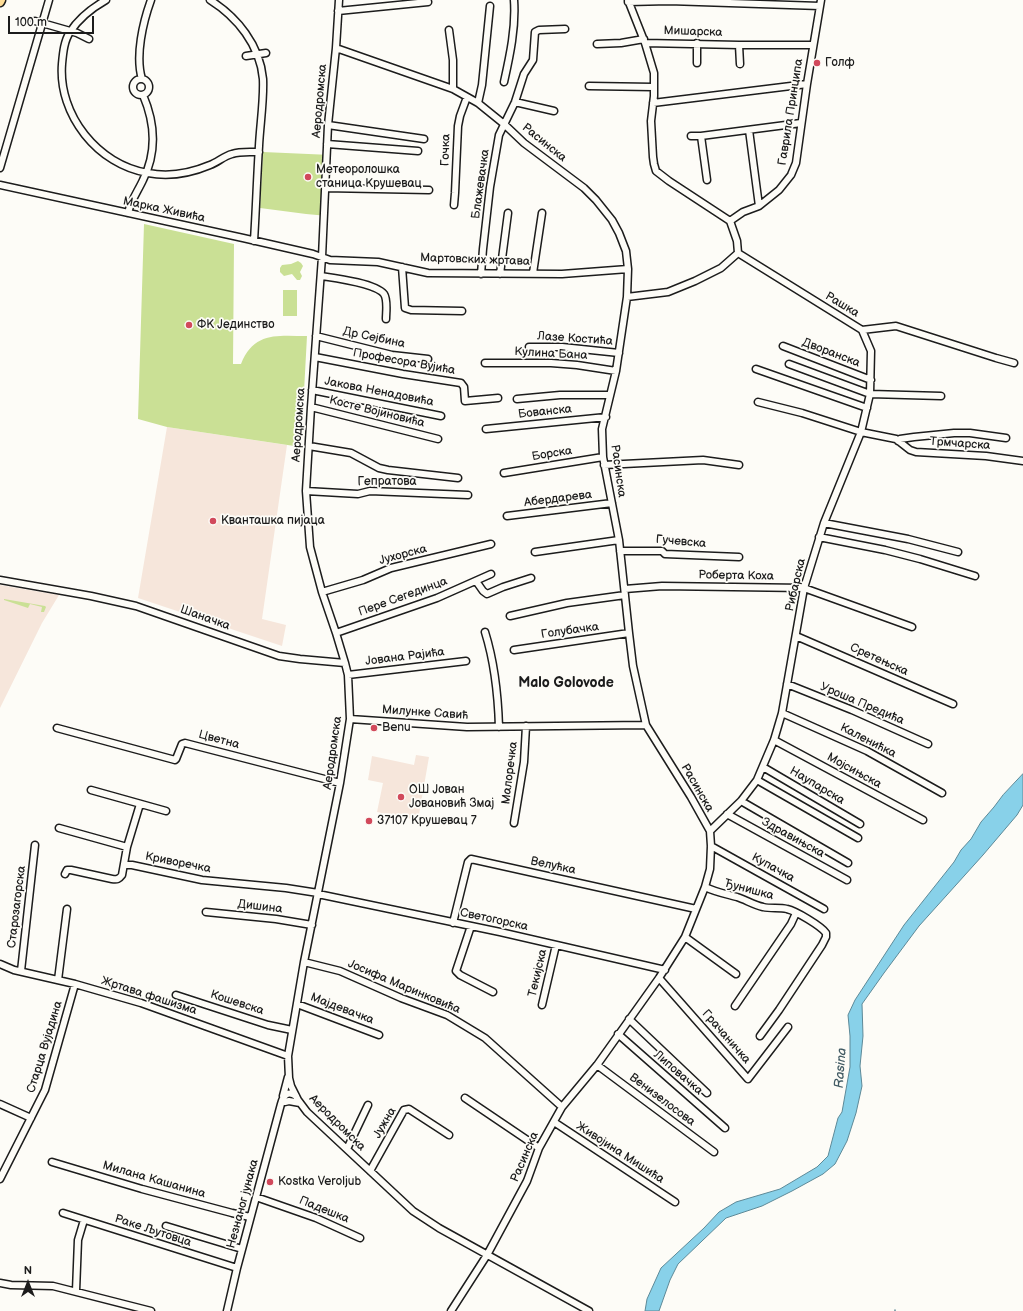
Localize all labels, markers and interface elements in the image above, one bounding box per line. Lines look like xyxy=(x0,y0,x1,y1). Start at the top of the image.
scale bar xyxy=(10,8,96,34)
text: 100 m xyxy=(15,15,47,30)
street label: Мишарска xyxy=(663,24,723,40)
place label: Голф xyxy=(825,56,855,70)
street label: Гаврила Принципа xyxy=(775,58,807,166)
marker: Голф xyxy=(812,58,822,68)
street label: Аеродромска xyxy=(310,63,330,139)
street label: Расинска xyxy=(519,121,569,165)
street label: Гочка xyxy=(438,134,454,166)
street label: Блажевачка xyxy=(469,148,493,220)
place label: Метеоролошка станица Крушевац xyxy=(316,163,422,191)
marker: Метеоролошка станица Крушевац xyxy=(303,172,313,182)
street label: Марка Живића xyxy=(122,194,206,226)
street label: Мартовских жртава xyxy=(420,251,530,269)
street label: Рашка xyxy=(822,289,862,321)
place label: ФК Јединство xyxy=(197,318,274,332)
marker: ФК Јединство xyxy=(184,320,194,330)
street label: Др Сејбина xyxy=(342,324,406,352)
street label: Лазе Костића xyxy=(537,329,613,349)
street label: Дворанска xyxy=(800,335,862,371)
street label: Кулина Бана xyxy=(514,345,588,363)
street label: Професора Вујића xyxy=(352,346,456,378)
street label: Јакова Ненадовића xyxy=(323,374,435,410)
street label: Аеродромска xyxy=(289,388,309,462)
street label: Косте Војиновића xyxy=(328,393,426,431)
street label: Бованска xyxy=(517,402,573,422)
street label: Трмчарска xyxy=(929,435,991,453)
street label: Борска xyxy=(531,444,573,464)
street label: Расинска xyxy=(607,444,629,498)
street label: Гепратова xyxy=(357,475,417,489)
street label: Абердарева xyxy=(523,488,593,510)
place label: Кванташка пијаца xyxy=(221,514,325,528)
marker: Кванташка пијаца xyxy=(208,516,218,526)
street label: Гучевска xyxy=(655,533,707,551)
street label: Јухорска xyxy=(378,542,428,568)
street label: Рибарска xyxy=(783,557,809,613)
street label: Роберта Коха xyxy=(698,568,774,584)
street label: Пере Сегединца xyxy=(357,574,449,620)
street label: Шаначка xyxy=(178,602,232,634)
street label: Голубачка xyxy=(540,620,600,642)
street label: Сретењска xyxy=(848,641,910,679)
street label: Јована Рајића xyxy=(365,645,445,669)
district label: Malo Golovode xyxy=(518,675,614,691)
street label: Уроша Предића xyxy=(818,680,906,728)
street label: Милунке Савић xyxy=(381,703,469,723)
street label: Аеродромска xyxy=(321,715,345,791)
place label: Benu xyxy=(382,721,411,735)
street label: Каленићка xyxy=(838,721,898,761)
marker: Benu xyxy=(369,723,379,733)
street label: Цветна xyxy=(197,728,241,752)
street label: Малоречка xyxy=(499,741,521,805)
street label: Мојсињска xyxy=(824,750,884,792)
street label: Расинска xyxy=(677,761,717,815)
street label: Наупарска xyxy=(787,764,847,808)
place label: ОШ Јован Јовановић Змај xyxy=(409,783,494,811)
marker: ОШ Јован Јовановић Змај xyxy=(396,792,406,802)
place label: 37107 Крушевац 7 xyxy=(377,814,477,828)
street label: Здравињска xyxy=(759,815,827,861)
marker: 37107 Крушевац 7 xyxy=(364,816,374,826)
street label: Криворечка xyxy=(144,850,212,876)
street label: Купачка xyxy=(749,850,797,886)
street label: Велућка xyxy=(529,854,577,878)
street label: Старозагорска xyxy=(5,865,29,949)
street label: Ђунишка xyxy=(723,877,775,903)
street label: Дишина xyxy=(237,897,283,917)
street label: Светогорска xyxy=(459,906,529,934)
street label: Текијска xyxy=(526,948,550,998)
street label: Јосифа Маринковића xyxy=(346,957,462,1017)
street label: Жртава фашизма xyxy=(99,974,199,1018)
street label: Кошевска xyxy=(208,988,266,1018)
street label: Мајдевачка xyxy=(308,990,376,1028)
street label: Старца Вујадина xyxy=(24,999,66,1095)
street label: Грачаничка xyxy=(699,1007,753,1067)
water label: Rasina xyxy=(832,1047,850,1089)
street label: Липовачка xyxy=(650,1048,706,1098)
street label: Венизелосова xyxy=(626,1071,698,1129)
street label: Аеродромска xyxy=(306,1092,368,1154)
street label: Јужна xyxy=(370,1105,400,1141)
street label: Живојина Мишића xyxy=(573,1119,667,1187)
street label: Расинска xyxy=(508,1130,542,1184)
street label: Милана Кашанина xyxy=(101,1158,207,1202)
street label: Незнаног јунака xyxy=(224,1158,262,1250)
place label: Kostka Veroljub xyxy=(278,1175,361,1189)
marker: Kostka Veroljub xyxy=(265,1177,275,1187)
street label: Падешка xyxy=(297,1193,351,1227)
street label: Раке Љутовца xyxy=(113,1212,193,1250)
north arrow xyxy=(8,1263,48,1303)
text: N xyxy=(24,1264,32,1277)

